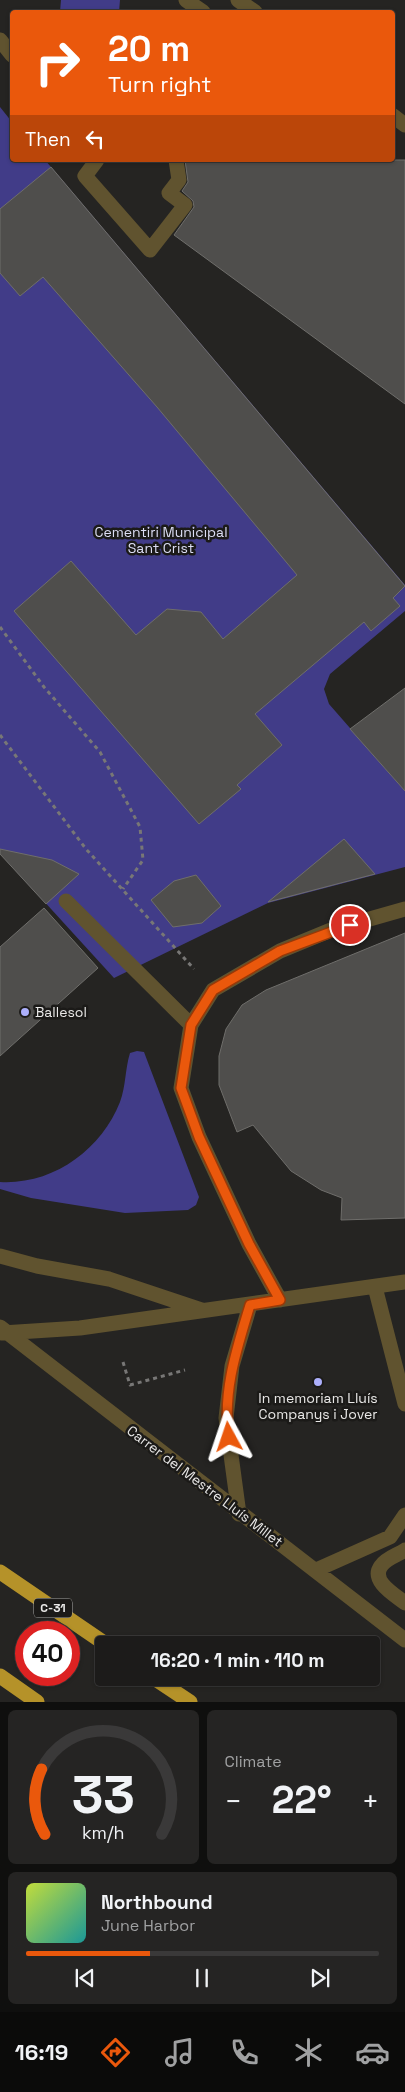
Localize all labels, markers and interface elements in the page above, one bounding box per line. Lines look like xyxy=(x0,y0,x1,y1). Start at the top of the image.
text: 20 m xyxy=(108,27,190,71)
icon: right xyxy=(25,30,90,95)
text: Turn right xyxy=(108,70,211,98)
icon: left xyxy=(81,125,109,153)
text: Then xyxy=(25,127,71,152)
park label: Cementiri Municipal Sant Crist xyxy=(94,523,228,557)
pin xyxy=(329,904,371,946)
icon: arrive xyxy=(336,911,364,939)
place label: Ballesol xyxy=(35,1003,87,1021)
marker: Ballesol xyxy=(19,1006,31,1018)
marker: In memoriam Lluís Companys i Jover xyxy=(312,1376,324,1388)
place label: In memoriam Lluís Companys i Jover xyxy=(258,1389,378,1423)
position arrow xyxy=(202,1410,254,1462)
street label: Carrer del Mestre Lluís Millet xyxy=(123,1421,287,1551)
road number: C-31 xyxy=(34,1599,72,1618)
speed limit sign: 40 xyxy=(15,1621,80,1686)
text: 16:20 · 1 min · 110 m xyxy=(150,1648,325,1673)
text: Climate xyxy=(225,1751,282,1772)
text: 33 xyxy=(72,1762,135,1828)
text: 22° xyxy=(272,1776,332,1824)
text: − xyxy=(225,1783,242,1819)
text: + xyxy=(362,1783,379,1819)
text: km/h xyxy=(82,1821,125,1844)
text: Northbound xyxy=(101,1890,213,1915)
text: June Harbor xyxy=(101,1915,195,1936)
icon: previous xyxy=(71,1964,99,1992)
icon: pause xyxy=(188,1964,216,1992)
icon: next xyxy=(306,1964,334,1992)
icon: directions xyxy=(98,2035,133,2070)
icon: music xyxy=(162,2035,197,2070)
icon: phone xyxy=(227,2035,262,2070)
icon: climate xyxy=(291,2035,326,2070)
icon: car xyxy=(355,2035,390,2070)
text: 16:19 xyxy=(15,2038,68,2066)

